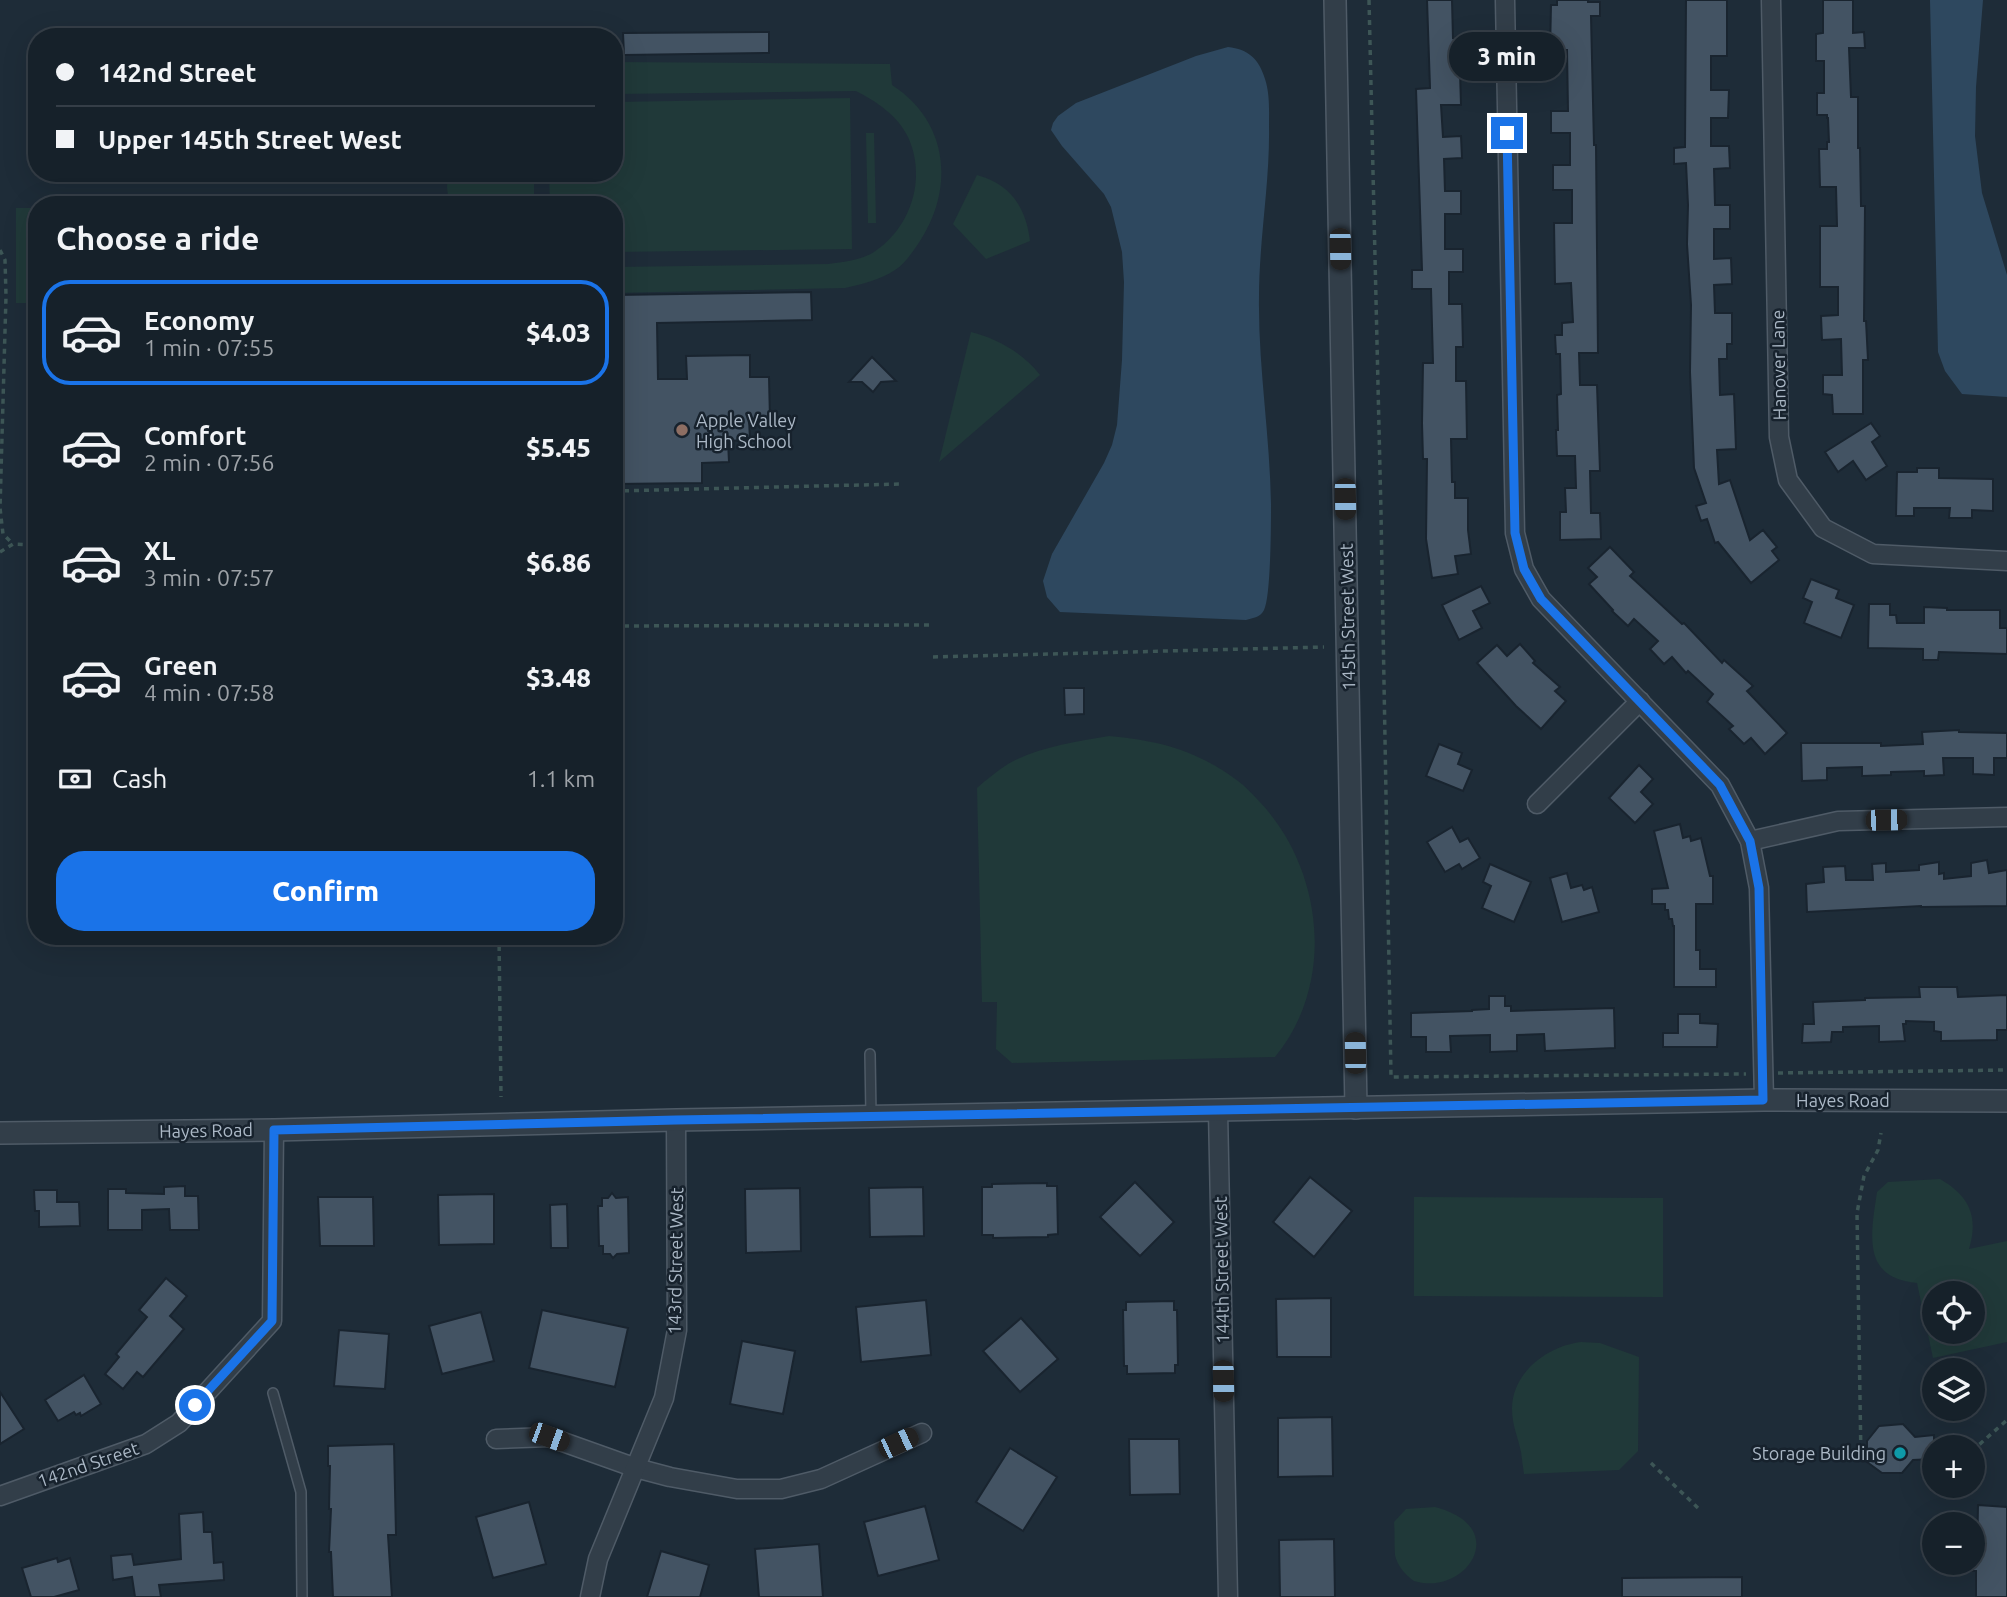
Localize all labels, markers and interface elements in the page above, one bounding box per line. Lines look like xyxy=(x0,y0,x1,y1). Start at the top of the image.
callout: 3 min xyxy=(1449,32,1565,80)
text: 3 min xyxy=(1478,44,1536,69)
text: 142nd Street xyxy=(98,58,257,87)
route end xyxy=(1491,117,1523,149)
text: Upper 145th Street West xyxy=(98,125,402,154)
text: Choose a ride xyxy=(56,220,259,256)
car xyxy=(1330,228,1351,270)
icon: car xyxy=(60,301,123,364)
text: Economy xyxy=(144,306,254,335)
street label: Hanover Lane xyxy=(1767,309,1789,421)
text: $4.03 xyxy=(526,318,591,347)
text: 1 min · 07:55 xyxy=(144,335,275,360)
place label: Apple Valley High School xyxy=(696,410,796,451)
icon: car xyxy=(60,416,123,479)
text: Comfort xyxy=(144,421,247,450)
marker: Apple Valley High School xyxy=(674,422,690,438)
text: $5.45 xyxy=(526,433,591,462)
text: 2 min · 07:56 xyxy=(144,450,275,475)
car xyxy=(1335,478,1356,520)
icon: car xyxy=(60,531,123,594)
text: XL xyxy=(144,536,175,565)
street label: 145th Street West xyxy=(1336,543,1358,691)
text: $6.86 xyxy=(526,548,591,577)
text: 3 min · 07:57 xyxy=(144,565,275,590)
icon: car xyxy=(60,646,123,709)
text: Green xyxy=(144,651,218,680)
text: $3.48 xyxy=(526,663,591,692)
text: 4 min · 07:58 xyxy=(144,680,275,705)
icon: cash xyxy=(56,760,94,798)
text: Cash xyxy=(112,764,167,793)
text: 1.1 km xyxy=(527,766,595,791)
car xyxy=(1865,809,1908,831)
button: Confirm xyxy=(56,851,595,931)
car xyxy=(1345,1032,1366,1074)
street label: Hayes Road xyxy=(1796,1090,1890,1110)
street label: Hayes Road xyxy=(159,1119,253,1141)
street label: 143rd Street West xyxy=(664,1187,686,1335)
street label: 144th Street West xyxy=(1210,1196,1232,1344)
map controls xyxy=(1922,1281,1985,1575)
button: locate xyxy=(1922,1281,1985,1344)
button: layers xyxy=(1922,1358,1985,1421)
car xyxy=(1213,1360,1234,1402)
route start xyxy=(179,1389,211,1421)
car xyxy=(526,1420,573,1454)
car xyxy=(875,1425,922,1461)
button: + xyxy=(1922,1435,1985,1498)
street label: 142nd Street xyxy=(35,1437,141,1491)
place label: Storage Building xyxy=(1752,1443,1886,1463)
marker: Storage Building xyxy=(1892,1445,1908,1461)
button: − xyxy=(1922,1512,1985,1575)

